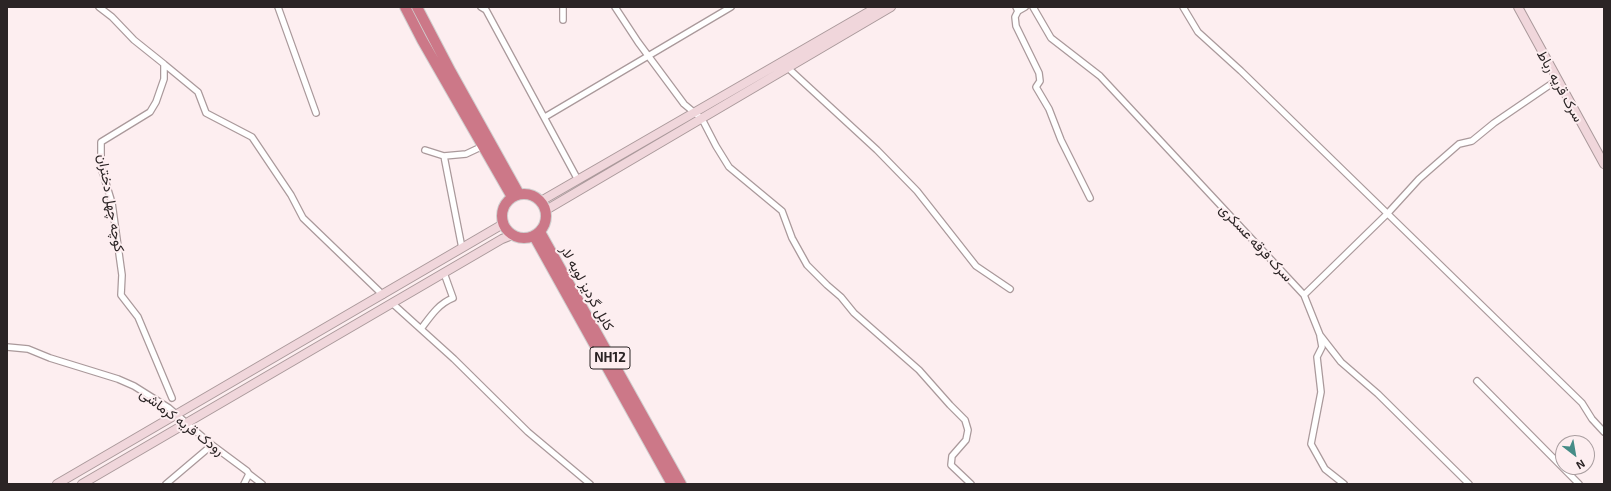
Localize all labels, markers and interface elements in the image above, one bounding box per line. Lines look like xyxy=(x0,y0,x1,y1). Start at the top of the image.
street label: سرک قریه رباط xyxy=(1533,47,1587,125)
street label: کوچه چهل دختران xyxy=(94,153,128,253)
street label: سرک فرقه عسکری xyxy=(1216,201,1296,285)
street label: کابل گردیز لویه لار xyxy=(557,242,617,334)
road number: NH12 xyxy=(590,347,630,369)
street label: رودک قریه کرماشی xyxy=(137,385,227,459)
north arrow xyxy=(1555,435,1595,475)
text: N xyxy=(1574,457,1588,472)

